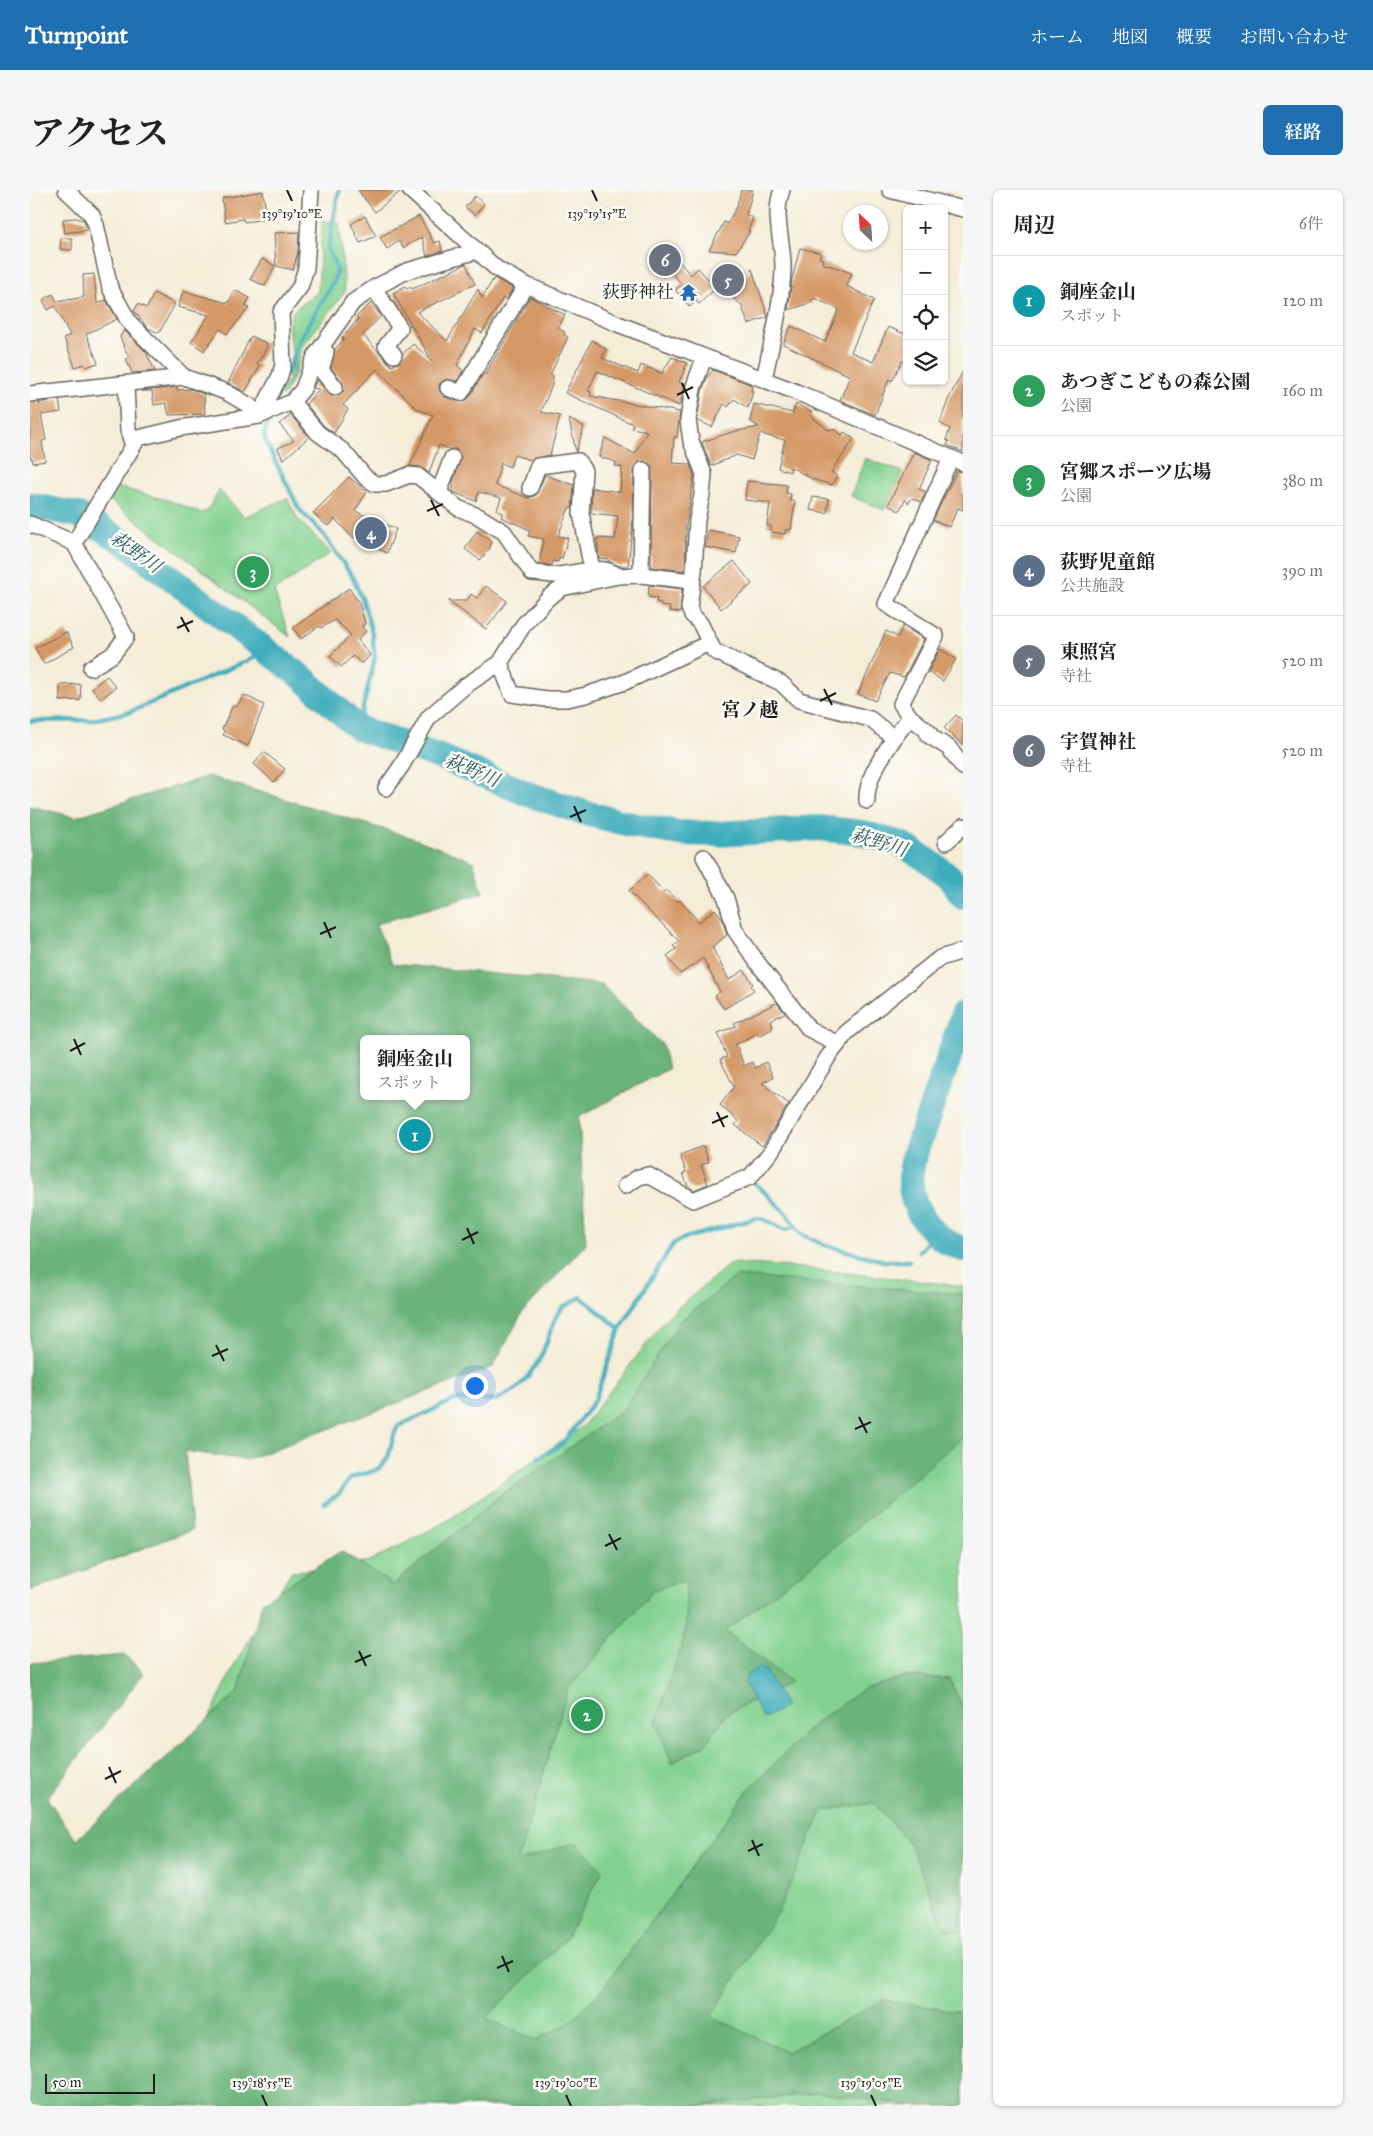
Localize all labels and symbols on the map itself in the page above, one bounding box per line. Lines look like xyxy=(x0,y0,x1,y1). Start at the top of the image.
north arrow xyxy=(843,205,888,250)
text: 139°19'10"E xyxy=(262,207,323,221)
text: 139°19'15"E xyxy=(568,207,627,221)
pin: 6 xyxy=(649,241,681,279)
pin: 5 xyxy=(712,261,744,299)
place label: 荻野神社 xyxy=(602,281,674,303)
temple icon: 荻野神社 xyxy=(678,282,698,302)
pin: 4 xyxy=(355,514,387,552)
water label: 萩野川 xyxy=(106,526,168,579)
pin: 3 xyxy=(237,553,269,591)
district label: 宮ノ越 xyxy=(721,698,779,721)
water label: 萩野川 xyxy=(441,748,505,793)
water label: 萩野川 xyxy=(848,823,912,862)
pin: 1 xyxy=(399,1116,431,1154)
your location xyxy=(462,1373,488,1399)
pin: 2 xyxy=(571,1696,603,1734)
scale bar xyxy=(45,2071,155,2094)
text: 139°18'55"E xyxy=(232,2076,292,2090)
text: 139°19'00"E xyxy=(535,2076,598,2090)
text: 139°19'05"E xyxy=(840,2076,902,2090)

